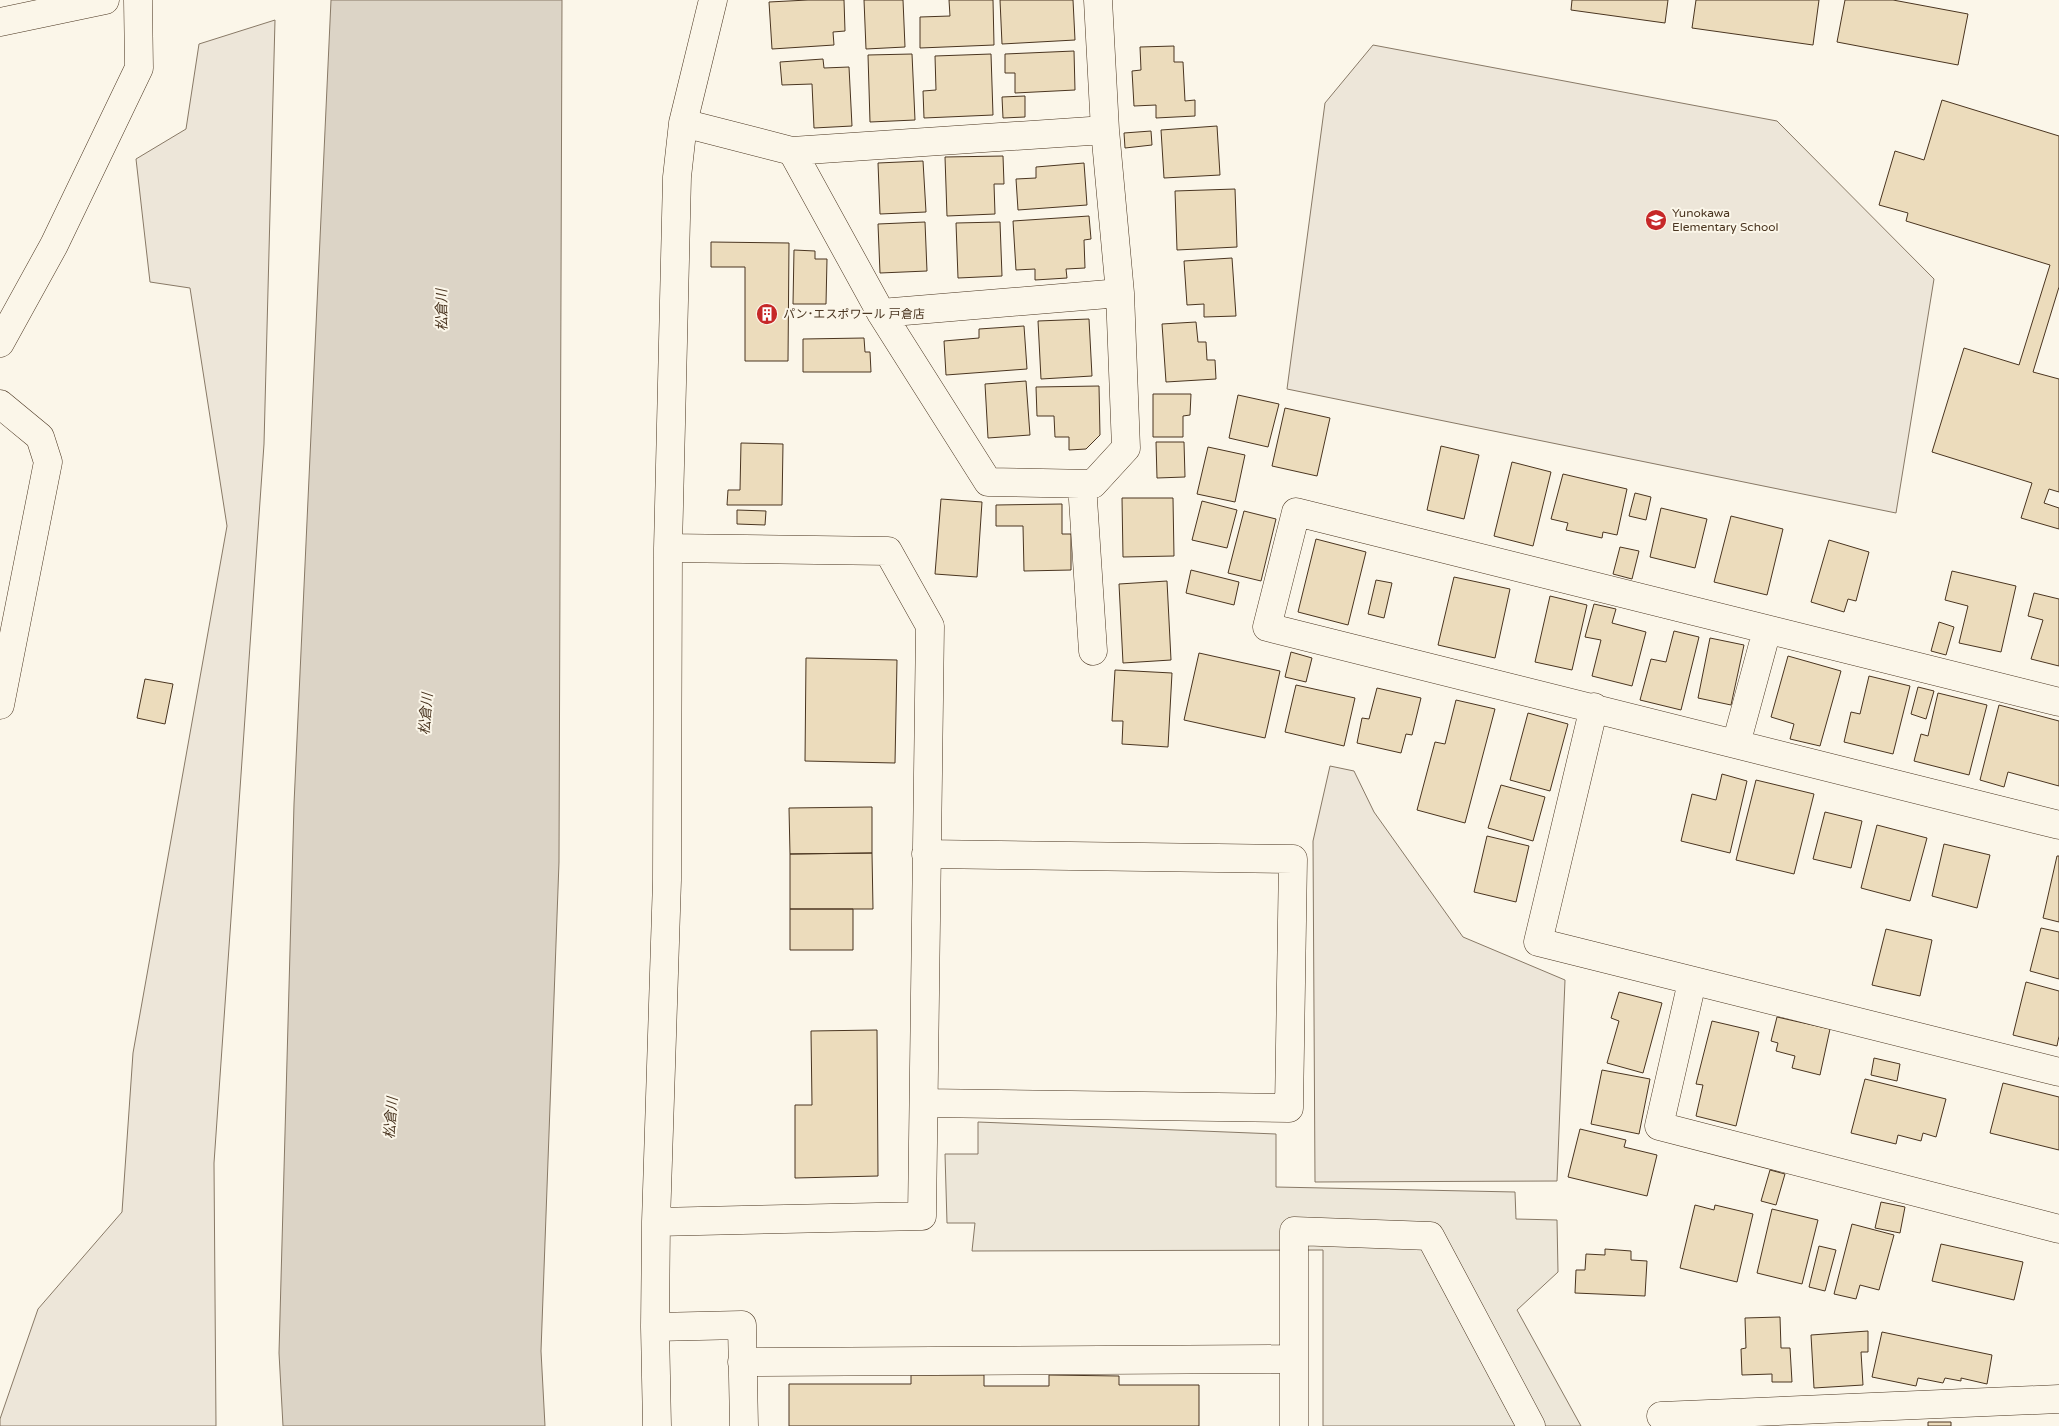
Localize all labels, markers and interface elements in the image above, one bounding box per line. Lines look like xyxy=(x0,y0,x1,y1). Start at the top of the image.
place label: Yunokawa Elementary School xyxy=(1672,206,1779,234)
school or university icon: Yunokawa Elementary School xyxy=(1644,208,1668,232)
water label: 松倉川 xyxy=(433,287,451,331)
building icon: パン･エスポワール 戸倉店 xyxy=(755,302,779,326)
place label: パン･エスポワール 戸倉店 xyxy=(783,307,925,321)
water label: 松倉川 xyxy=(416,690,436,736)
water label: 松倉川 xyxy=(381,1094,401,1140)

